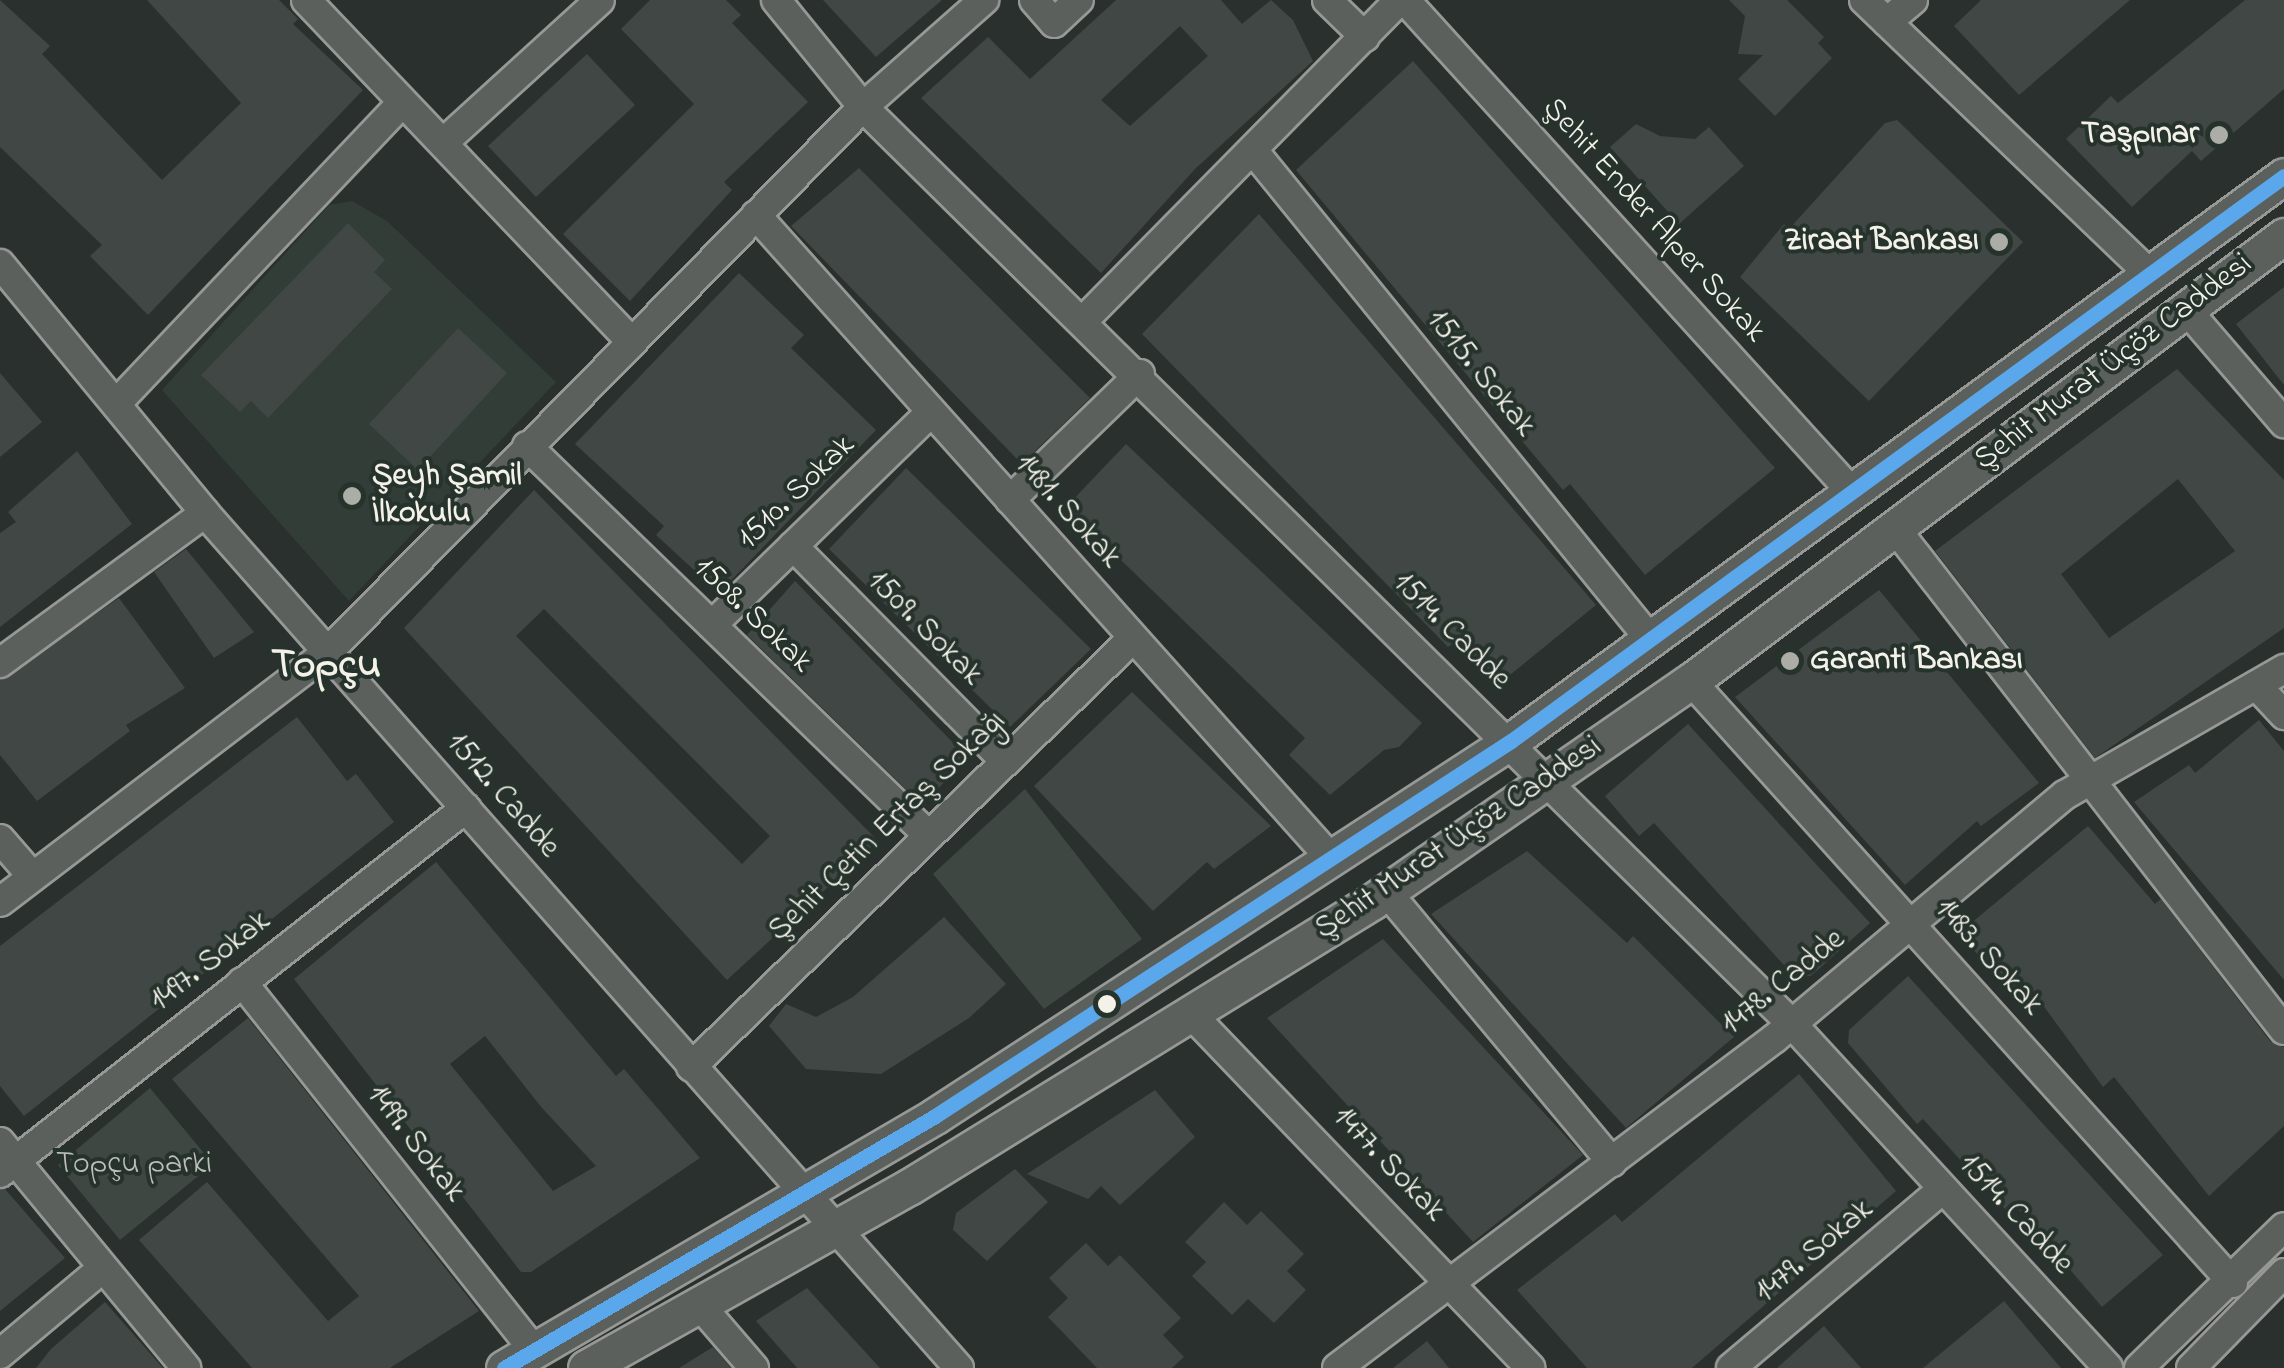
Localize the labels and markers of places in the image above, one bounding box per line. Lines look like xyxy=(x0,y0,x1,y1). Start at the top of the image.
place label: Taşpınar xyxy=(2081,116,2199,154)
marker: Taşpınar xyxy=(2208,124,2230,146)
place label: Ziraat Bankası xyxy=(1784,223,1979,261)
marker: Ziraat Bankası xyxy=(1988,231,2010,253)
place label: Şeyh Şamil İlkokulu xyxy=(372,459,522,534)
marker: Şeyh Şamil İlkokulu xyxy=(341,485,363,507)
place label: Garanti Bankası xyxy=(1810,642,2023,680)
marker: Garanti Bankası xyxy=(1779,650,1801,672)
unlabelled marker xyxy=(1097,994,1117,1014)

